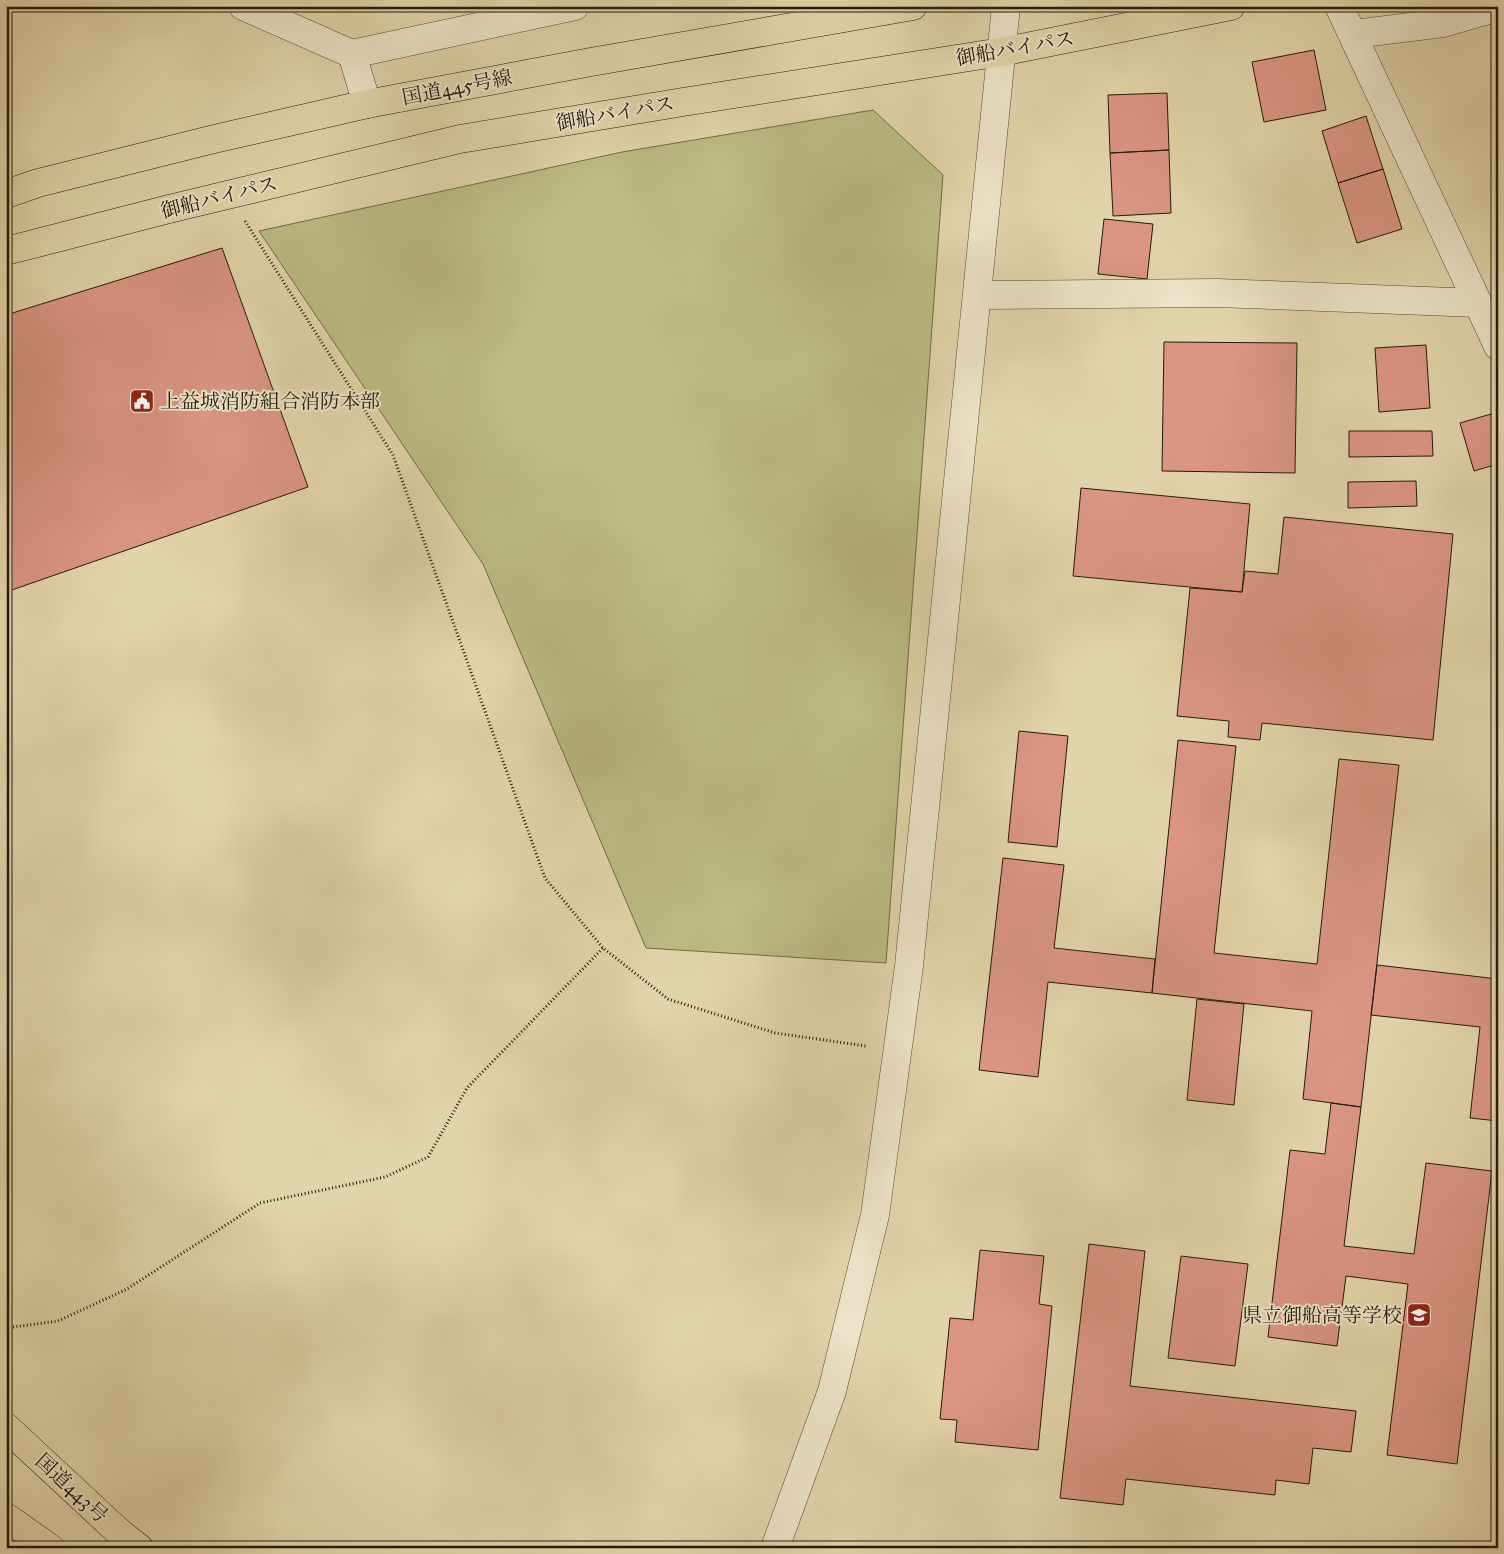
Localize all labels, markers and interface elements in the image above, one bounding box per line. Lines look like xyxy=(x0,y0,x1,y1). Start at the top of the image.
street label: 御船バイパス xyxy=(954,26,1076,70)
street label: 国道445号線 xyxy=(400,65,514,109)
street label: 御船バイパス xyxy=(554,91,676,135)
street label: 御船バイパス xyxy=(158,171,280,223)
public building icon: 上益城消防組合消防本部 xyxy=(129,388,155,414)
place label: 上益城消防組合消防本部 xyxy=(160,389,380,413)
school or university icon: 県立御船高等学校 xyxy=(1406,1302,1432,1328)
place label: 県立御船高等学校 xyxy=(1242,1303,1402,1327)
street label: 国道443号 xyxy=(31,1448,113,1528)

